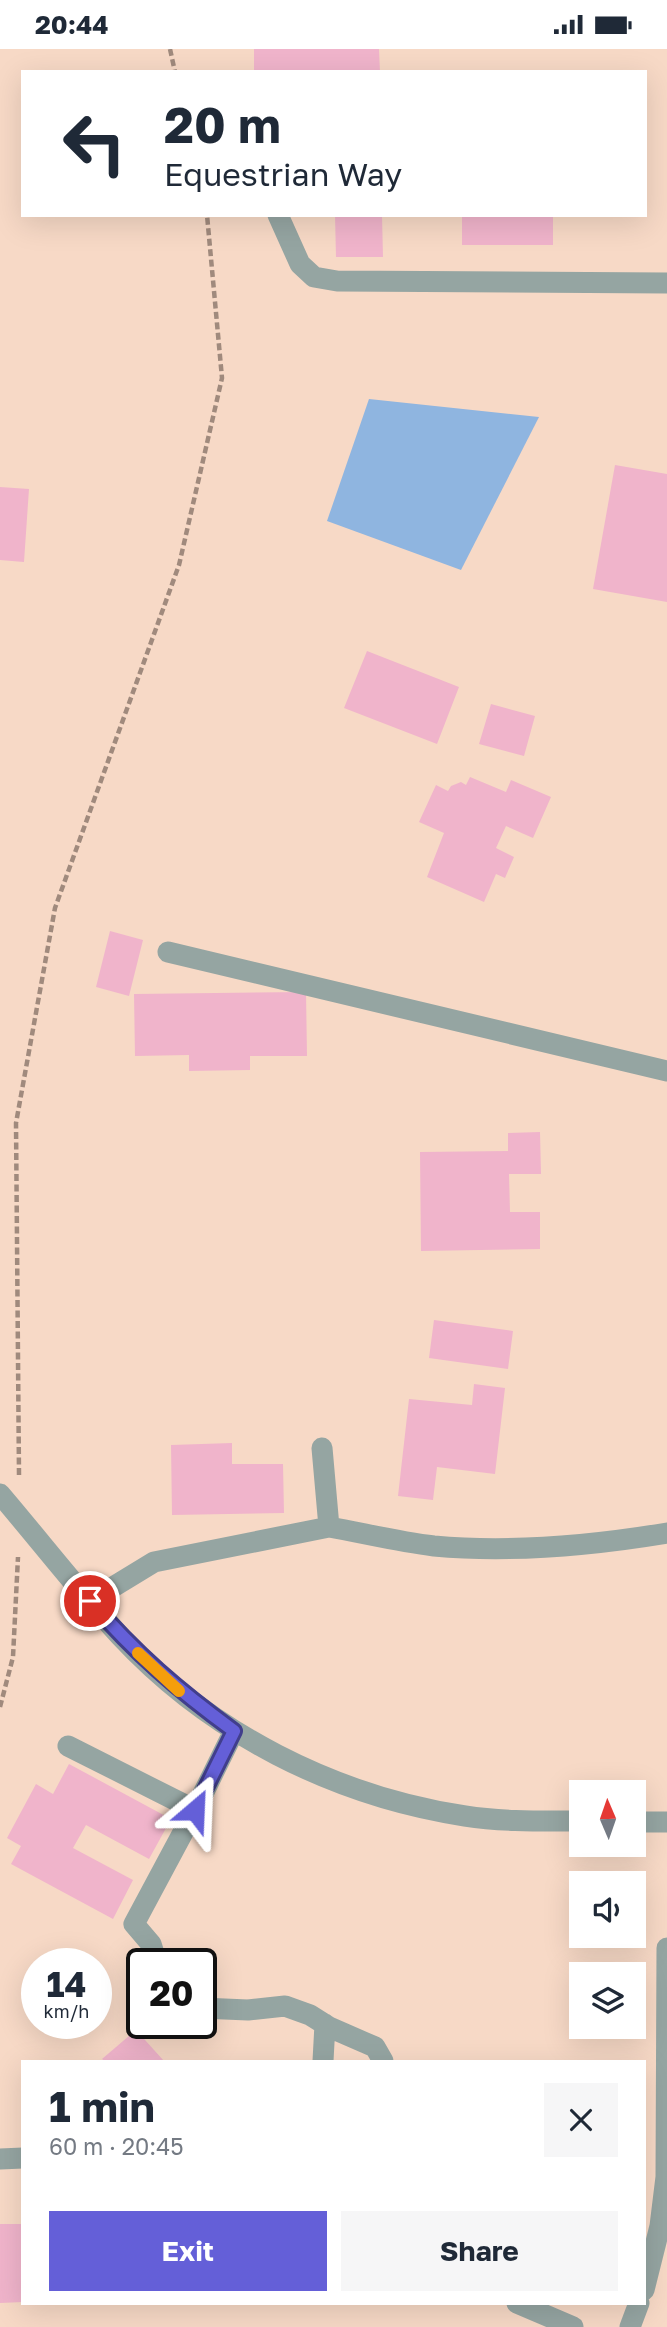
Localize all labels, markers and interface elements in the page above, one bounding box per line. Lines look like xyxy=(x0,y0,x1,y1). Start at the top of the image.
text: 20:44 xyxy=(35,9,109,40)
text: 20 m xyxy=(164,95,281,154)
icon: left xyxy=(49,98,140,189)
text: Equestrian Way xyxy=(164,155,402,193)
pin xyxy=(60,1571,120,1631)
icon: arrive xyxy=(71,1582,109,1620)
position arrow xyxy=(158,1773,232,1847)
north arrow xyxy=(569,1780,646,1857)
map controls xyxy=(569,1780,646,2039)
button: sound xyxy=(569,1871,646,1948)
speed limit sign: 20 xyxy=(126,1948,217,2039)
button: layers xyxy=(569,1962,646,2039)
text: 14 xyxy=(47,1963,86,2005)
text: km/h xyxy=(44,2000,89,2022)
text: 1 min xyxy=(49,2081,155,2131)
button: close xyxy=(544,2083,618,2157)
text: 60 m · 20:45 xyxy=(49,2132,184,2160)
button: Exit xyxy=(49,2211,327,2291)
button: Share xyxy=(341,2211,618,2291)

